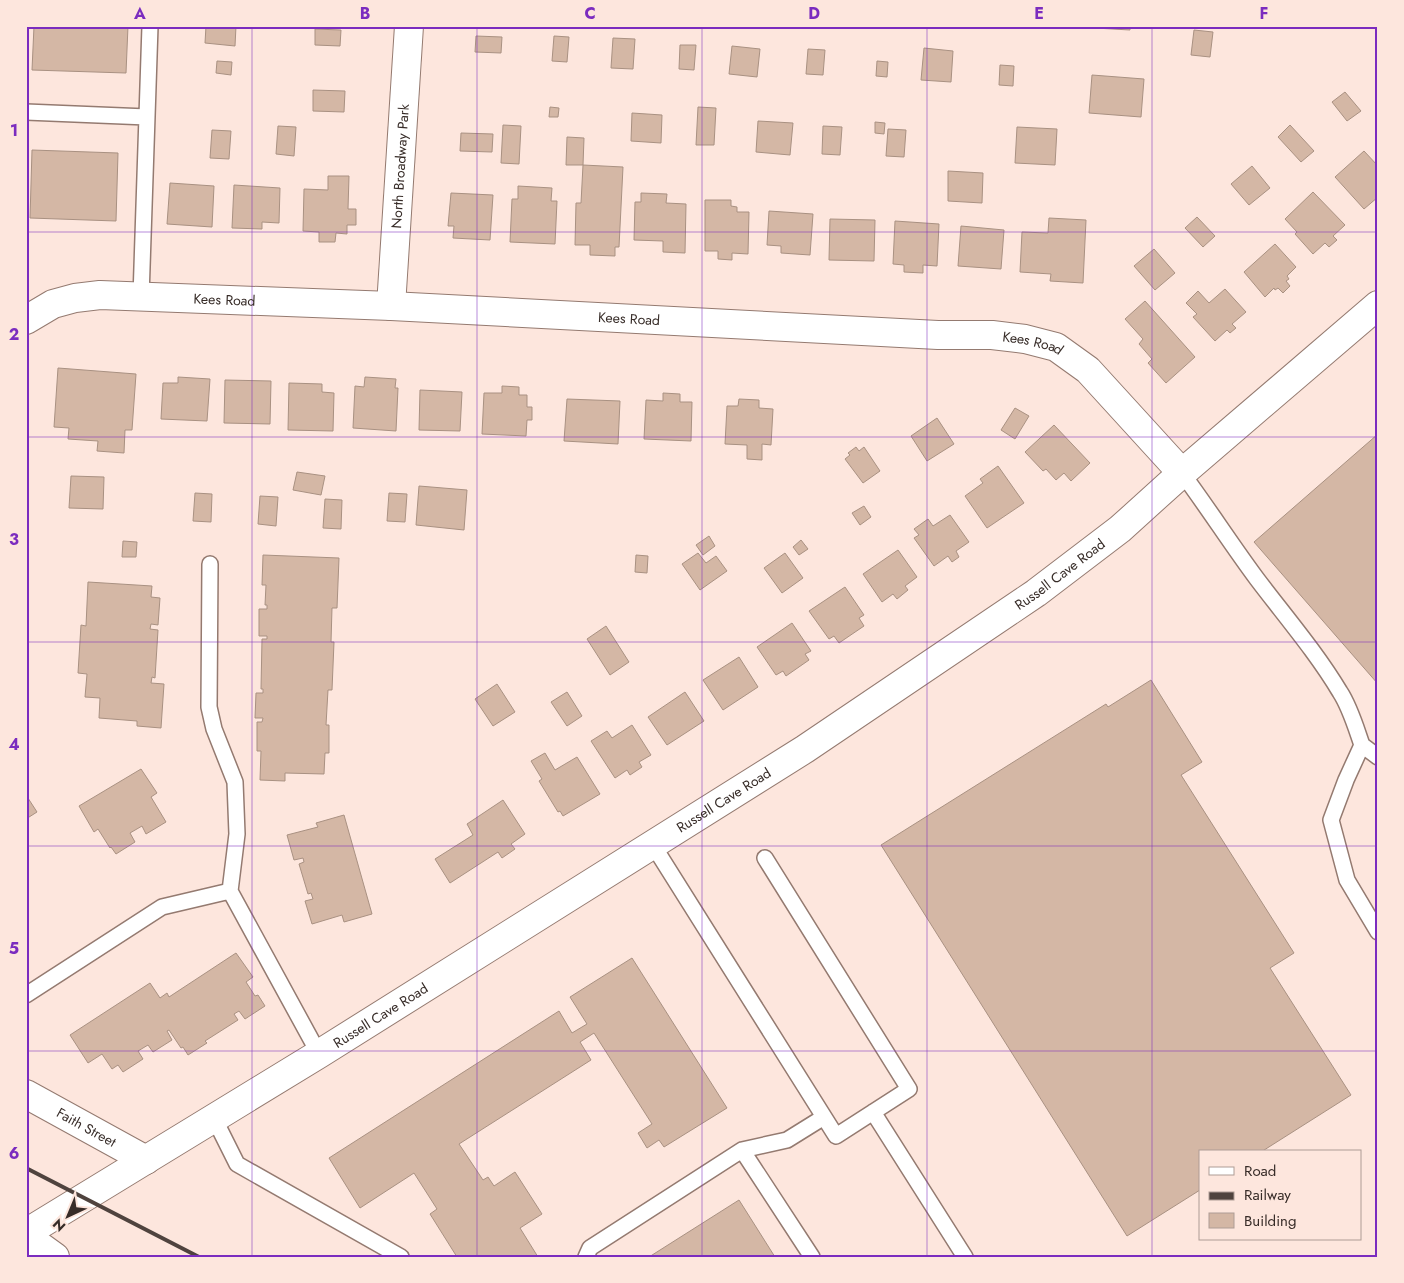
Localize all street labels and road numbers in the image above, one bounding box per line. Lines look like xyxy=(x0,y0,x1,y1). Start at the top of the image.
street label: North Broadway Park xyxy=(386,103,414,229)
street label: Kees Road xyxy=(193,289,256,311)
street label: Kees Road xyxy=(598,307,661,330)
street label: Kees Road xyxy=(1001,326,1068,359)
street label: Russell Cave Road xyxy=(1011,534,1109,615)
street label: Russell Cave Road xyxy=(672,763,775,837)
street label: Russell Cave Road xyxy=(329,978,432,1053)
street label: Faith Street xyxy=(53,1103,120,1152)

